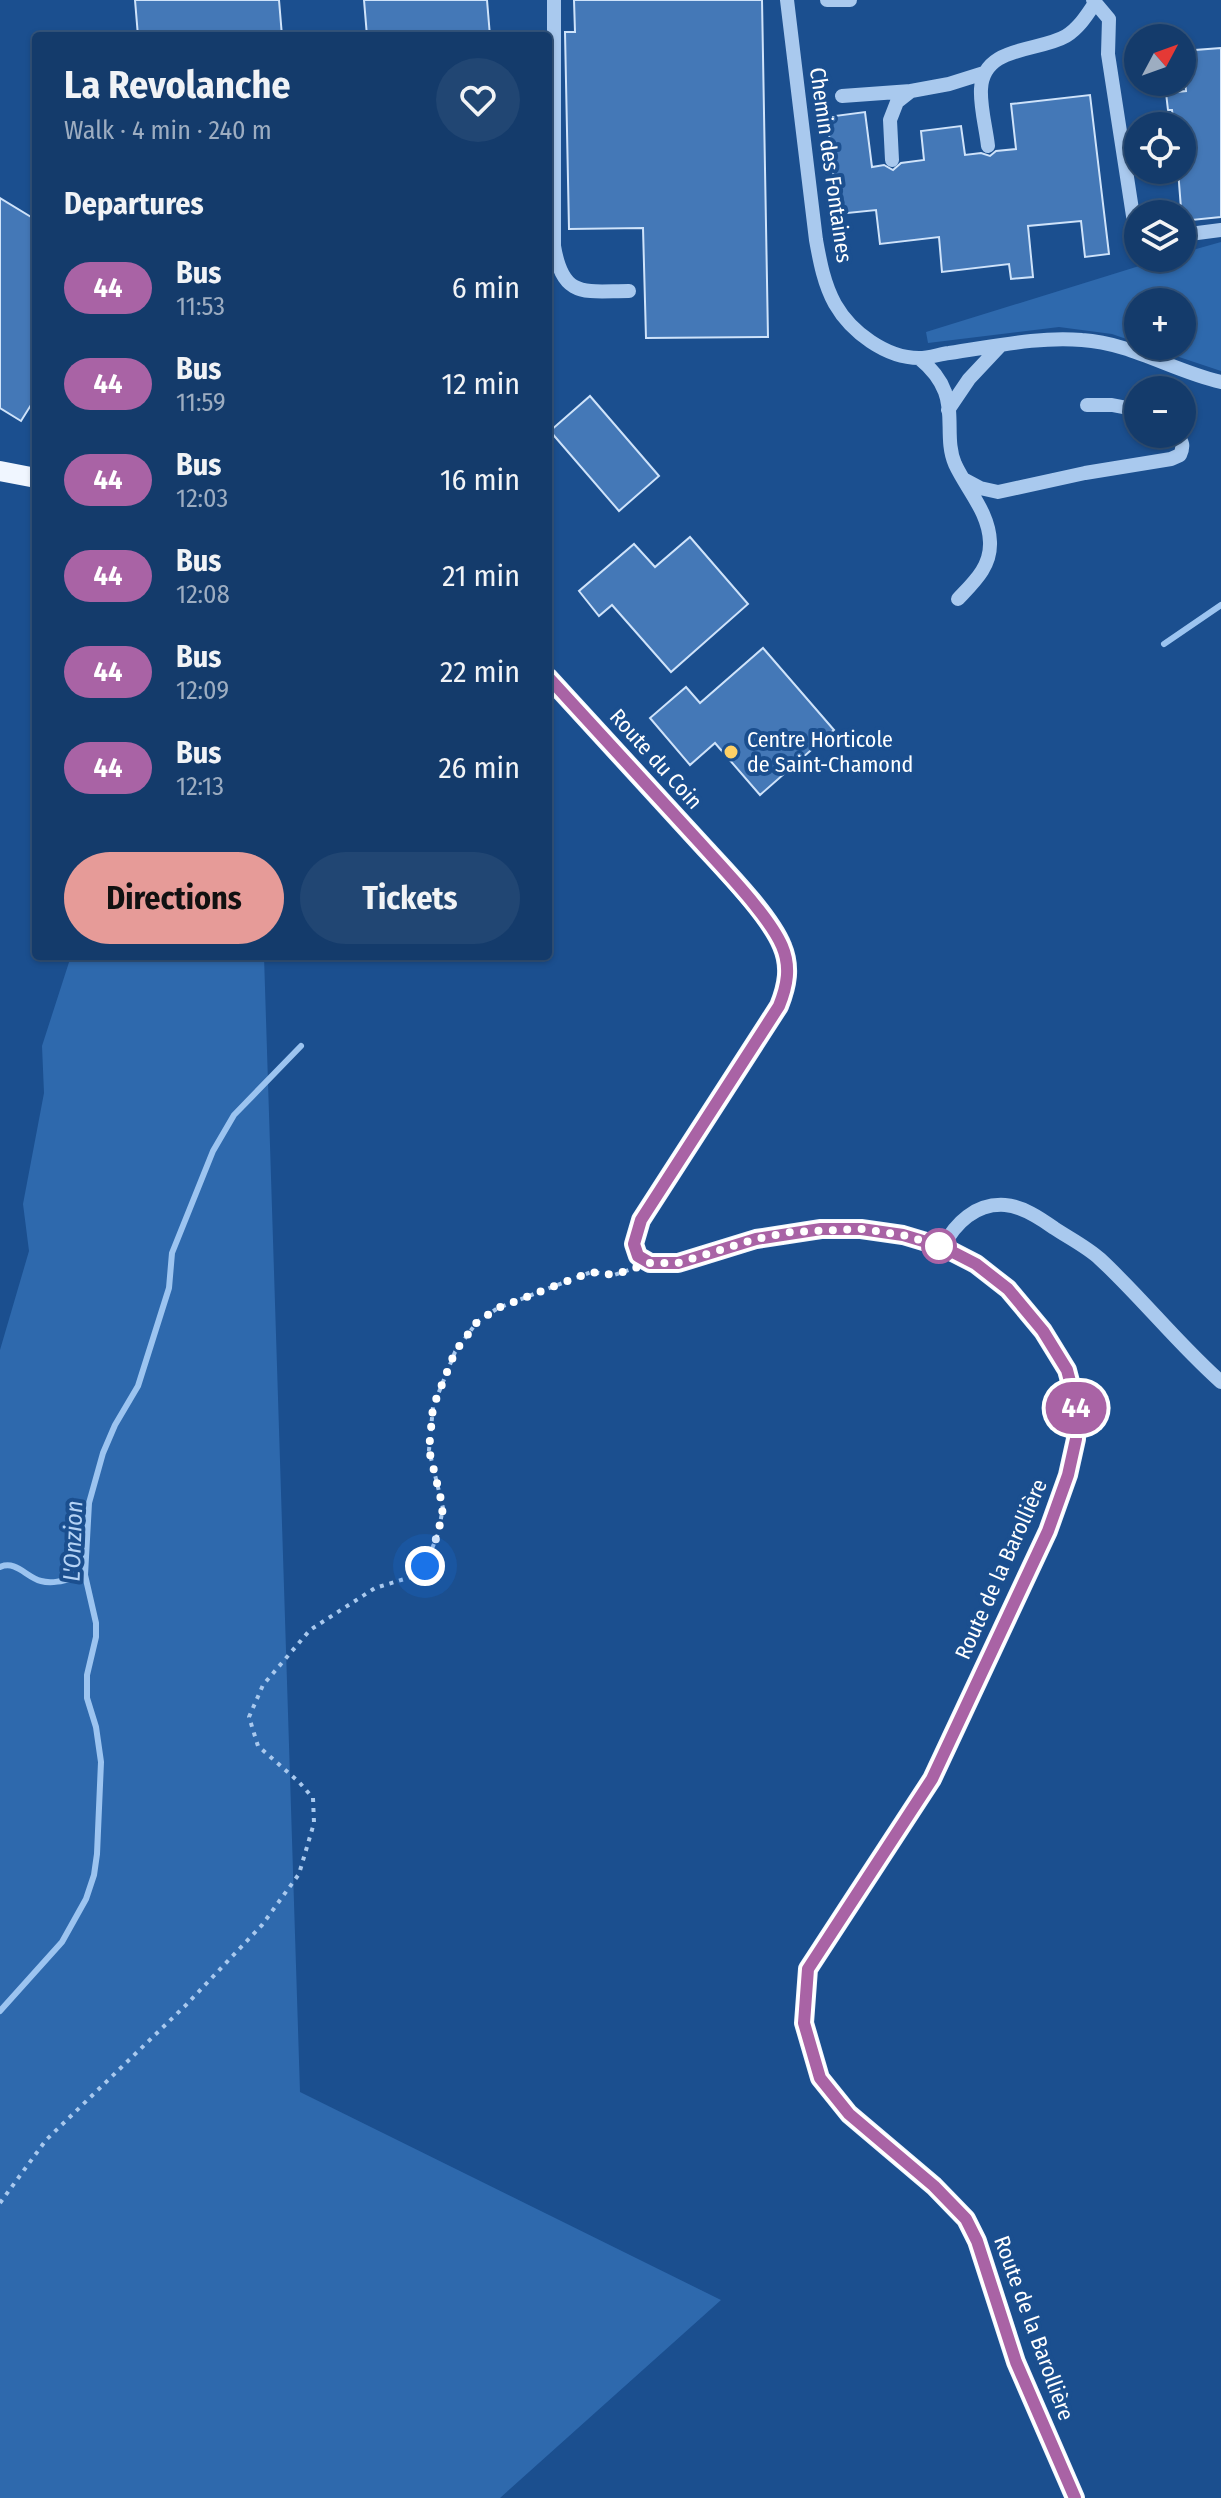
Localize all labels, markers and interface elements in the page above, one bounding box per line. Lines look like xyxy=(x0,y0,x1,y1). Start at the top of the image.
north arrow xyxy=(1124,24,1196,96)
map controls xyxy=(1124,24,1196,448)
button: heart xyxy=(436,58,520,142)
text: La Revolanche xyxy=(64,62,291,108)
street label: Chemin des Fontaines xyxy=(804,66,858,264)
button: locate xyxy=(1124,112,1196,184)
text: Walk · 4 min · 240 m xyxy=(64,115,272,146)
text: Departures xyxy=(64,186,204,222)
button: layers xyxy=(1124,200,1196,272)
text: Bus xyxy=(176,255,221,291)
text: 6 min xyxy=(452,270,520,306)
text: 44 xyxy=(94,271,122,304)
button: + xyxy=(1124,288,1196,360)
text: 11:53 xyxy=(176,291,225,322)
text: Bus xyxy=(176,351,221,387)
text: 12 min xyxy=(442,366,520,402)
text: 44 xyxy=(94,367,122,400)
button: − xyxy=(1124,376,1196,448)
text: 11:59 xyxy=(176,387,226,418)
text: Bus xyxy=(176,447,221,483)
text: 16 min xyxy=(440,462,520,498)
text: 44 xyxy=(94,463,122,496)
text: 12:03 xyxy=(176,483,228,514)
text: Bus xyxy=(176,543,221,579)
text: 21 min xyxy=(442,558,520,594)
text: 44 xyxy=(94,559,122,592)
text: 12:08 xyxy=(176,579,230,610)
text: Bus xyxy=(176,639,221,675)
text: 22 min xyxy=(440,654,520,690)
text: 44 xyxy=(94,655,122,688)
text: 12:09 xyxy=(176,675,229,706)
street label: Route du Coin xyxy=(604,703,708,815)
place label: Centre Horticole de Saint-Chamond xyxy=(747,726,913,778)
text: Bus xyxy=(176,735,221,771)
marker: Centre Horticole de Saint-Chamond xyxy=(722,743,740,761)
text: 26 min xyxy=(438,750,520,786)
text: 44 xyxy=(94,751,122,784)
text: 12:13 xyxy=(176,771,224,802)
button: Directions xyxy=(64,852,284,944)
button: Tickets xyxy=(300,852,520,944)
unlabelled marker xyxy=(922,1229,956,1263)
line badge: 44 xyxy=(1040,1382,1112,1434)
text: 44 xyxy=(1062,1391,1090,1424)
street label: Route de la Barollière xyxy=(949,1475,1053,1663)
water label: L'Onzion xyxy=(58,1500,88,1582)
your location xyxy=(405,1546,445,1586)
street label: Route de la Barollière xyxy=(988,2232,1080,2424)

